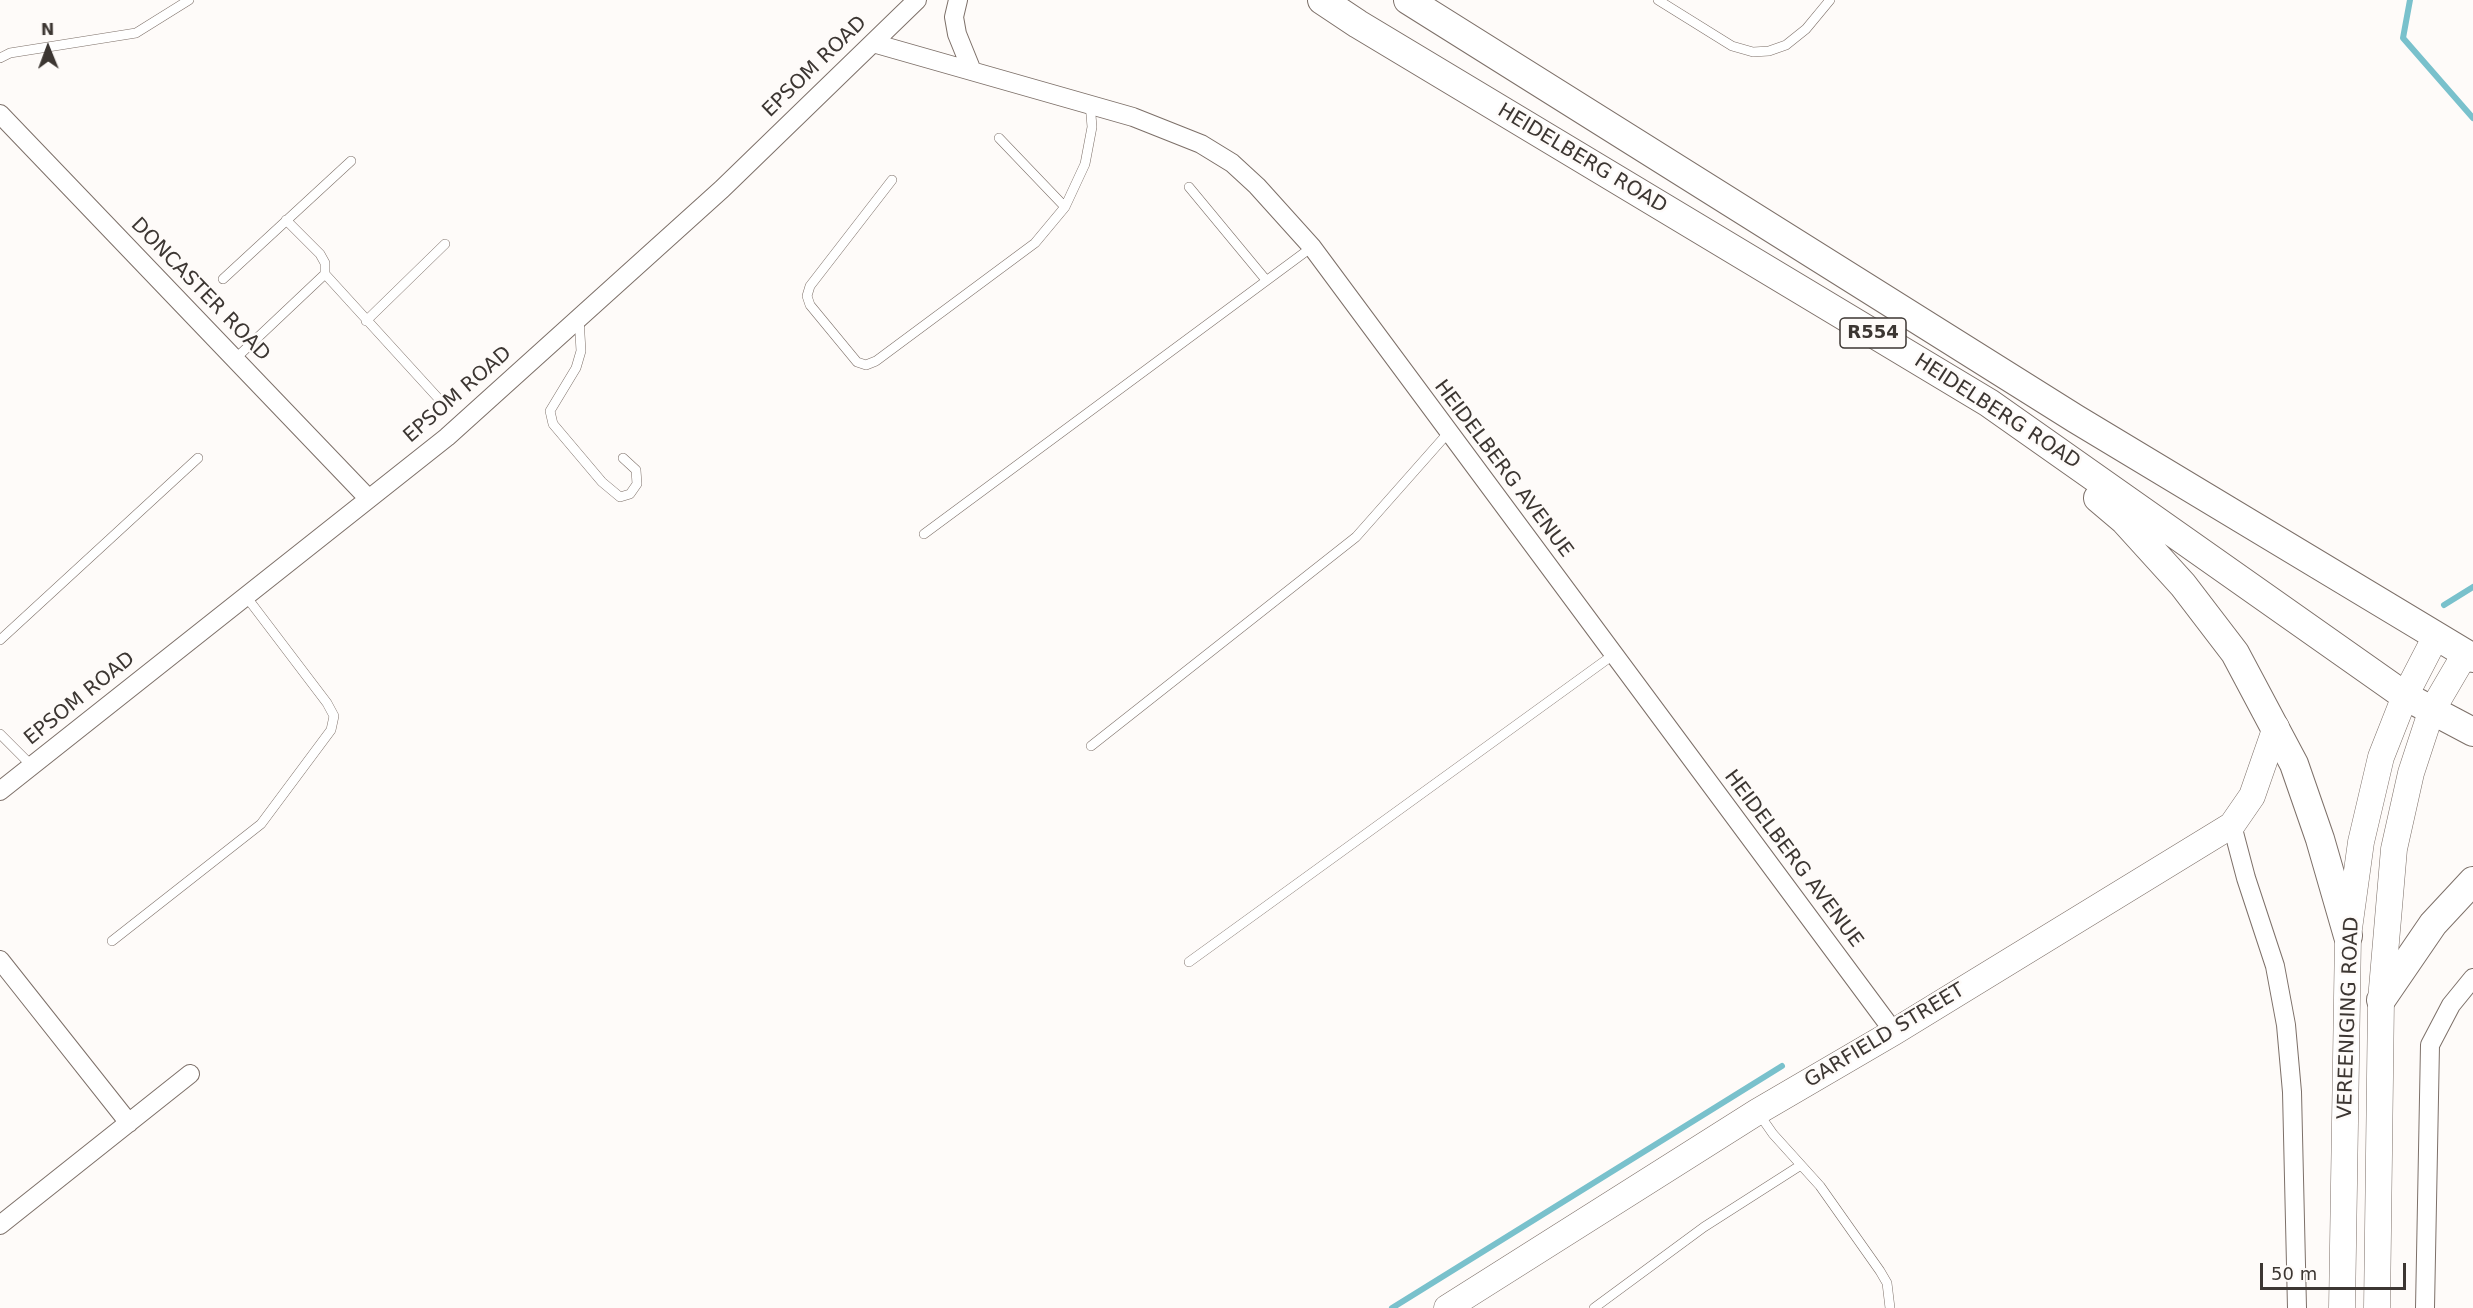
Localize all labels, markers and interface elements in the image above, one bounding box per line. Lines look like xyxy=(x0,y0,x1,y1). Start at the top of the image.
street label: EPSOM ROAD xyxy=(758,11,872,123)
north arrow xyxy=(18,18,78,78)
text: N xyxy=(41,20,55,39)
street label: HEIDELBERG ROAD xyxy=(1493,99,1671,219)
street label: DONCASTER ROAD xyxy=(125,213,275,367)
road number: R554 xyxy=(1840,318,1906,348)
street label: EPSOM ROAD xyxy=(399,342,517,448)
street label: HEIDELBERG ROAD xyxy=(1909,349,2085,475)
street label: HEIDELBERG AVENUE xyxy=(1428,376,1578,562)
street label: EPSOM ROAD xyxy=(20,647,140,751)
street label: HEIDELBERG AVENUE xyxy=(1718,766,1868,952)
street label: VEREENIGING ROAD xyxy=(2333,916,2365,1120)
street label: GARFIELD STREET xyxy=(1801,979,1969,1093)
scale bar xyxy=(2263,1251,2408,1289)
text: 50 m xyxy=(2271,1263,2317,1284)

